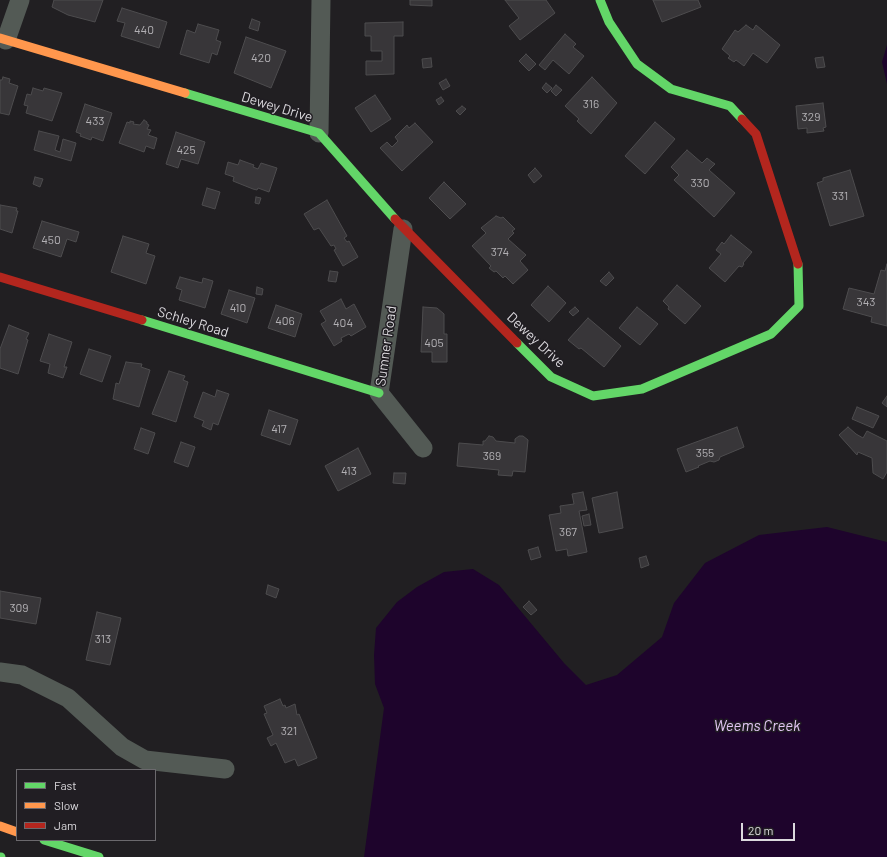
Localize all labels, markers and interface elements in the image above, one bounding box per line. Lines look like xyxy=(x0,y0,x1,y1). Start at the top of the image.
house number: 440 xyxy=(134,23,154,37)
house number: 420 xyxy=(251,51,271,65)
street label: Dewey Drive xyxy=(239,88,315,126)
house number: 316 xyxy=(583,97,599,111)
house number: 329 xyxy=(802,110,820,124)
house number: 433 xyxy=(86,114,104,128)
house number: 425 xyxy=(176,143,196,157)
house number: 330 xyxy=(690,176,710,190)
house number: 331 xyxy=(832,189,848,203)
house number: 450 xyxy=(41,233,61,247)
house number: 374 xyxy=(491,245,509,259)
house number: 343 xyxy=(857,295,875,309)
house number: 410 xyxy=(230,301,246,315)
street label: Schley Road xyxy=(155,303,231,341)
street label: Sumner Road xyxy=(372,305,400,387)
street label: Dewey Drive xyxy=(503,309,569,371)
house number: 406 xyxy=(275,314,295,328)
house number: 404 xyxy=(333,316,353,330)
house number: 405 xyxy=(424,336,444,350)
house number: 417 xyxy=(271,422,287,436)
house number: 355 xyxy=(696,446,714,460)
house number: 369 xyxy=(483,449,501,463)
house number: 413 xyxy=(341,464,357,478)
house number: 367 xyxy=(559,525,577,539)
house number: 309 xyxy=(9,601,29,615)
house number: 313 xyxy=(95,632,111,646)
water label: Weems Creek xyxy=(714,717,800,735)
house number: 321 xyxy=(281,724,297,738)
legend xyxy=(16,769,156,841)
text: Fast xyxy=(54,778,77,792)
text: Slow xyxy=(54,798,79,812)
scale bar xyxy=(743,815,797,841)
text: Jam xyxy=(54,818,77,832)
text: 20 m xyxy=(748,823,774,837)

